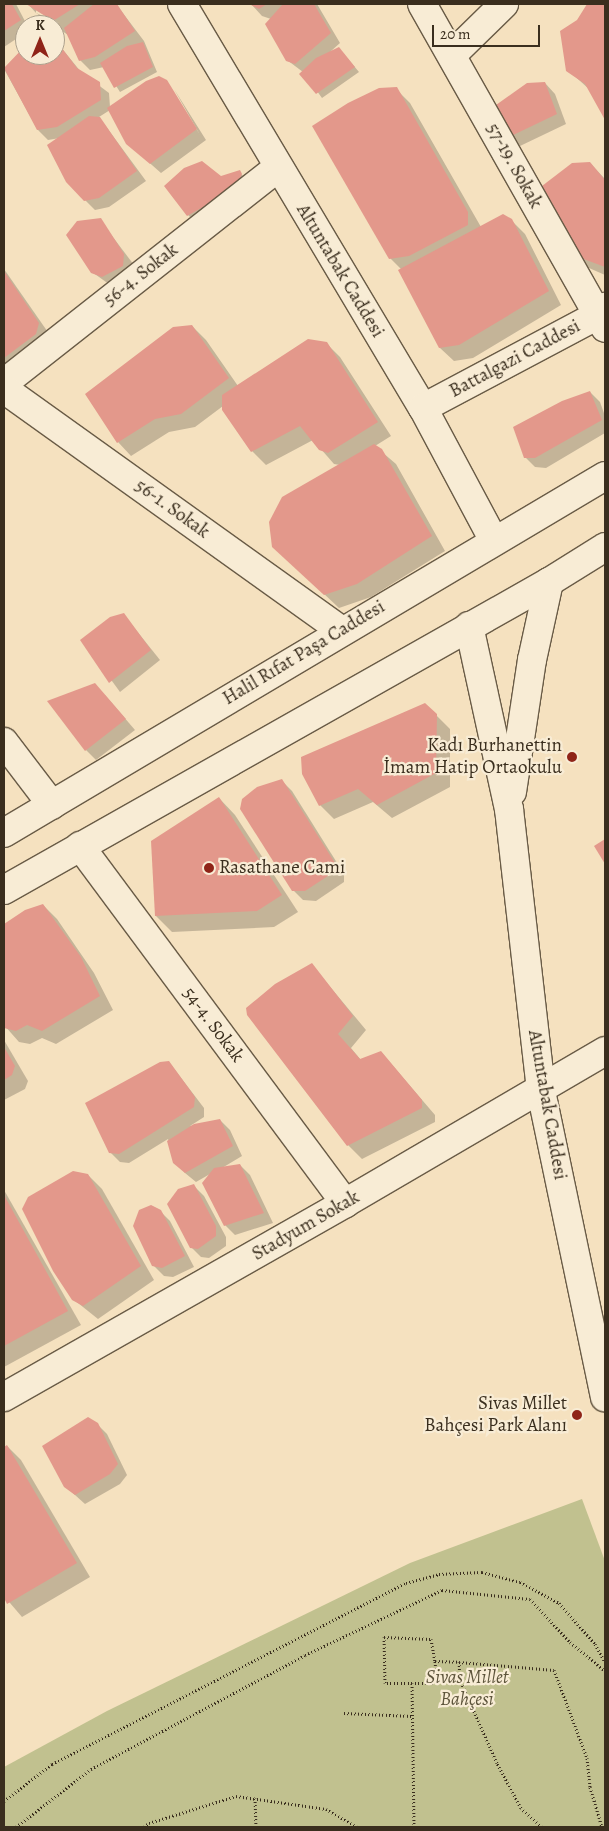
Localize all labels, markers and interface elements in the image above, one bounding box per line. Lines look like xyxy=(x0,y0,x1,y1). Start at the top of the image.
north arrow xyxy=(15,15,65,65)
scale bar xyxy=(434,15,542,47)
text: K xyxy=(35,16,45,35)
text: 20 m xyxy=(440,24,471,44)
street label: 57-19. Sokak xyxy=(481,119,547,213)
street label: Altuntabak Caddesi xyxy=(291,200,389,342)
street label: 56-4. Sokak xyxy=(99,239,183,311)
street label: Battalgazi Caddesi xyxy=(446,315,584,403)
street label: 56-1. Sokak xyxy=(130,474,214,544)
street label: Halil Rıfat Paşa Caddesi xyxy=(219,596,389,710)
place label: Kadı Burhanettin İmam Hatip Ortaokulu xyxy=(383,735,562,779)
marker: Kadı Burhanettin İmam Hatip Ortaokulu xyxy=(566,751,578,763)
place label: Rasathane Cami xyxy=(219,857,345,879)
marker: Rasathane Cami xyxy=(203,862,215,874)
street label: 54-4. Sokak xyxy=(177,983,249,1067)
street label: Altuntabak Caddesi xyxy=(523,1028,571,1182)
street label: Stadyum Sokak xyxy=(248,1186,364,1266)
place label: Sivas Millet Bahçesi Park Alanı xyxy=(424,1393,567,1437)
marker: Sivas Millet Bahçesi Park Alanı xyxy=(571,1409,583,1421)
park label: Sivas Millet Bahçesi xyxy=(426,1667,508,1711)

